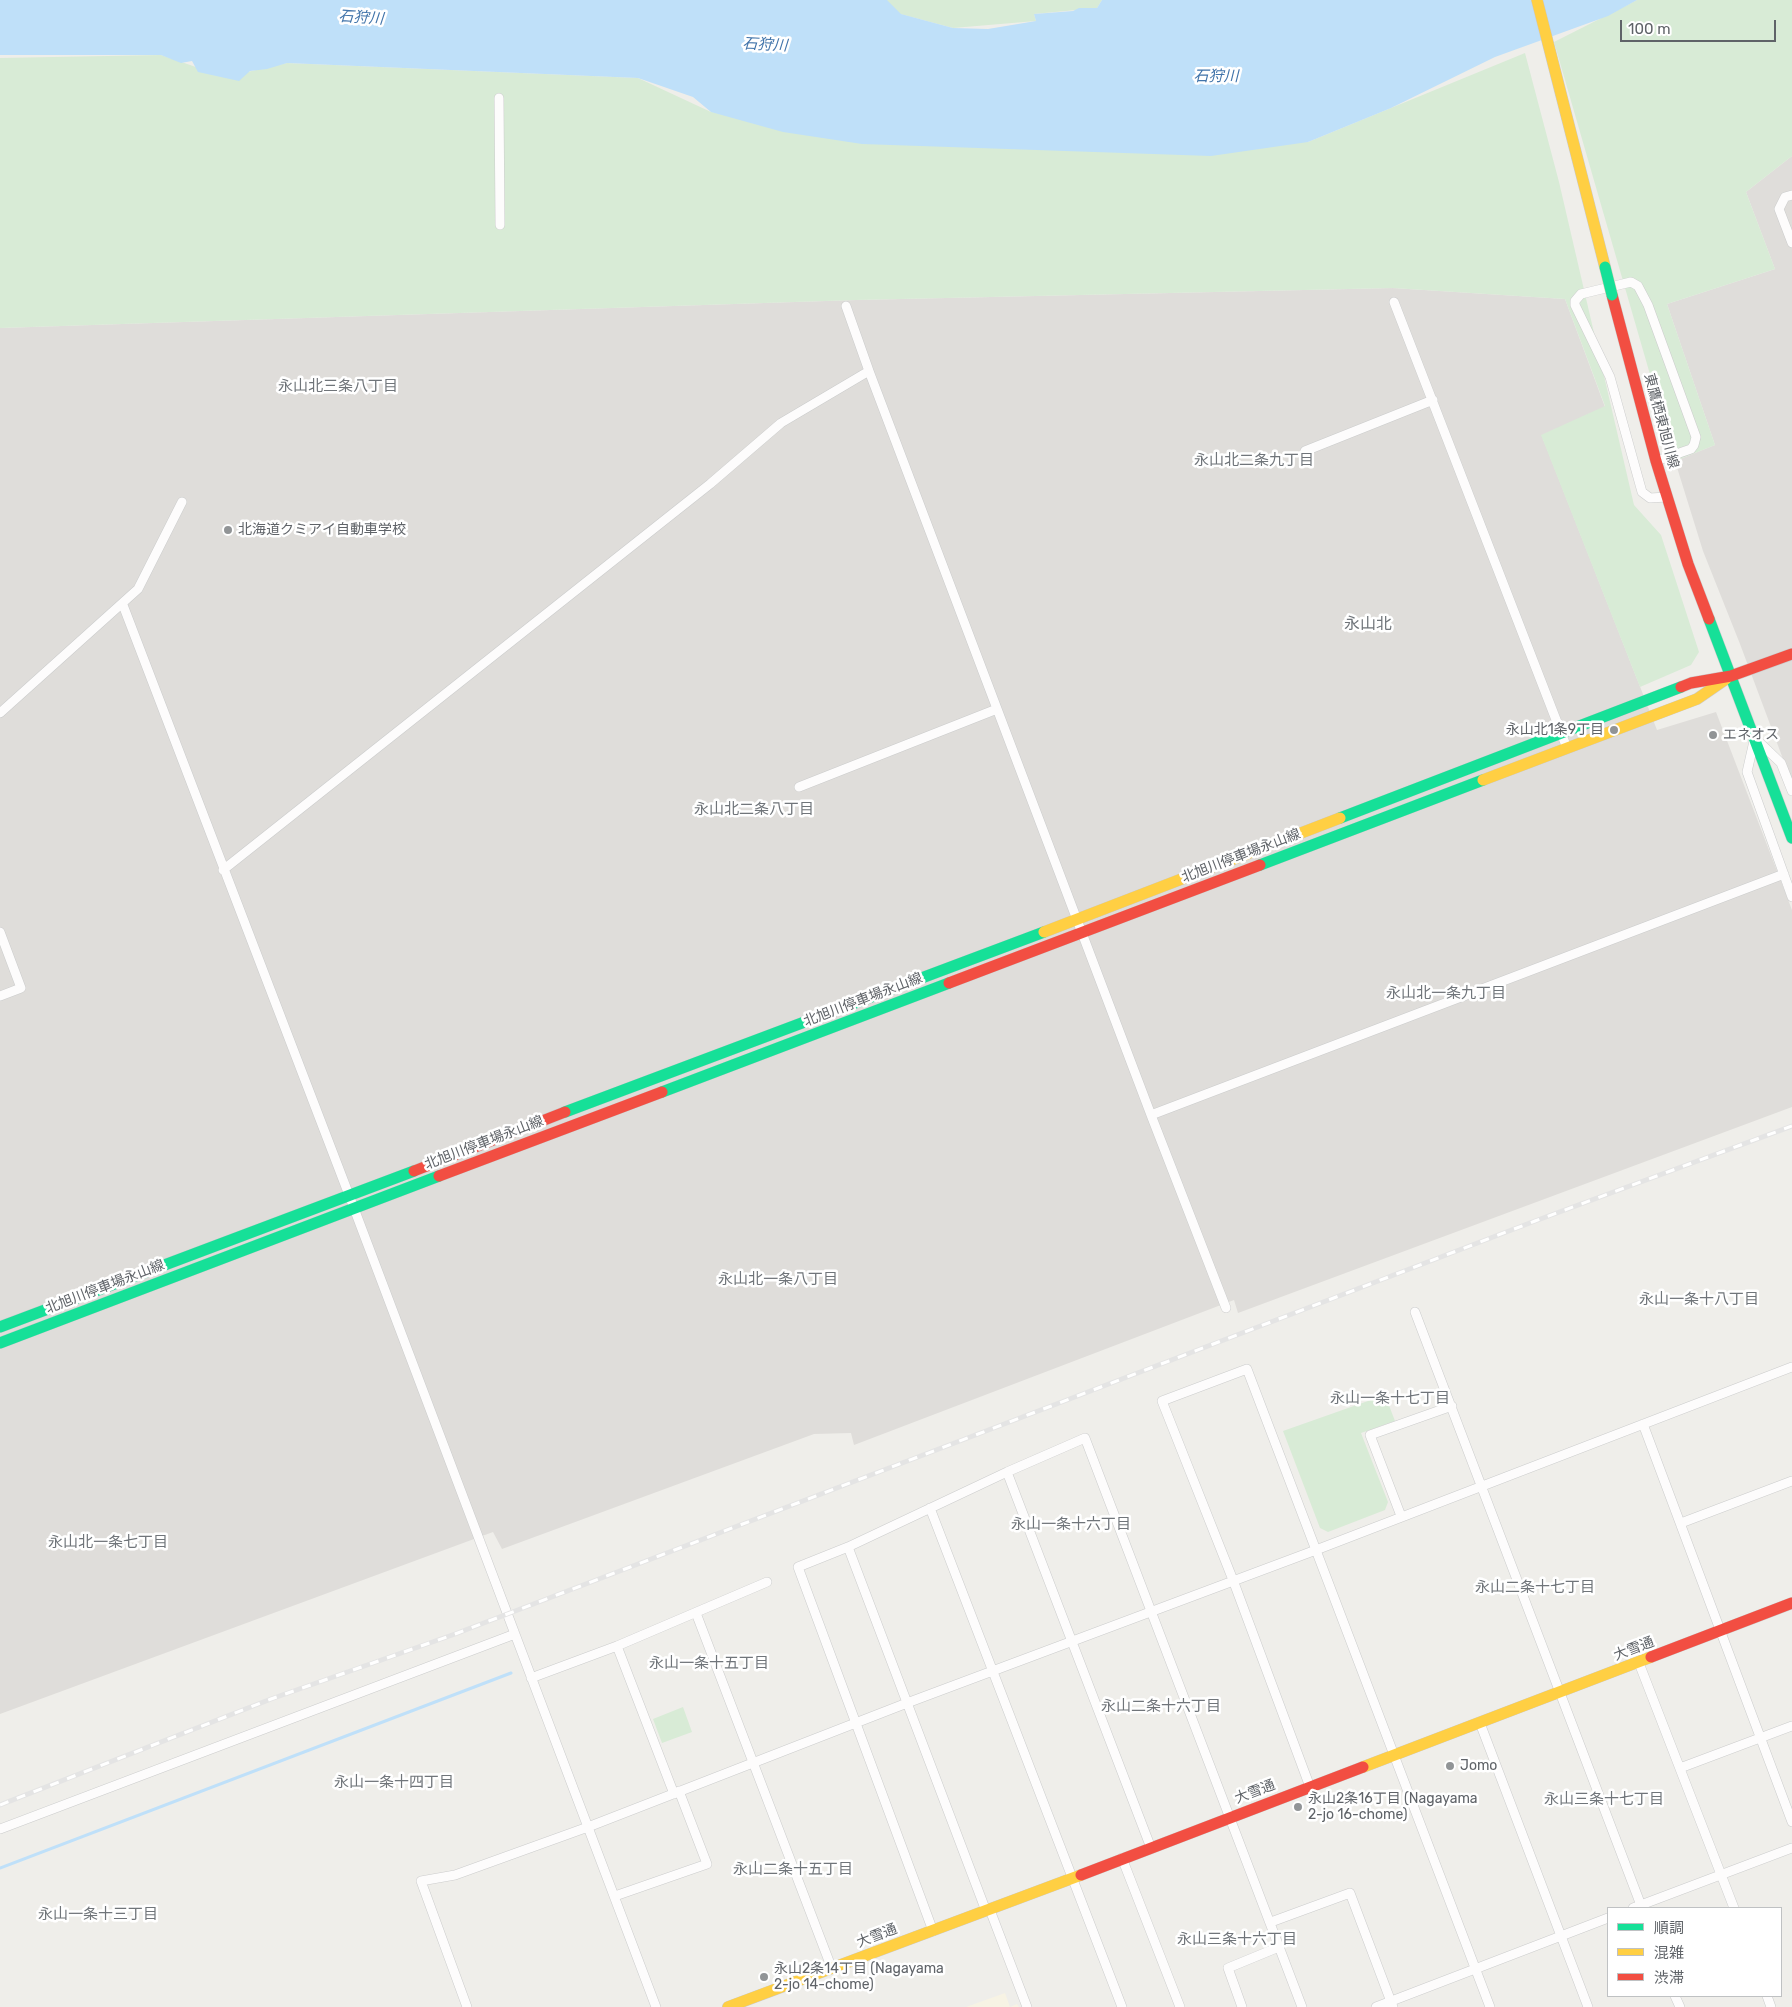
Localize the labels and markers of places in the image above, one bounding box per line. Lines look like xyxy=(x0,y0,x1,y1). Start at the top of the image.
place label: 北海道クミアイ自動車学校 xyxy=(238,522,406,538)
marker: 北海道クミアイ自動車学校 xyxy=(222,524,234,536)
place label: 永山北1条9丁目 xyxy=(1506,722,1604,738)
marker: 永山北1条9丁目 xyxy=(1608,724,1620,736)
place label: エネオス xyxy=(1723,727,1779,743)
marker: エネオス xyxy=(1707,729,1719,741)
place label: Jomo xyxy=(1460,1758,1497,1774)
marker: Jomo xyxy=(1444,1760,1456,1772)
place label: 永山2条16丁目 (Nagayama 2-jo 16-chome) xyxy=(1308,1791,1478,1824)
marker: 永山2条16丁目 (Nagayama 2-jo 16-chome) xyxy=(1292,1801,1304,1813)
place label: 永山2条14丁目 (Nagayama 2-jo 14-chome) xyxy=(774,1961,944,1994)
marker: 永山2条14丁目 (Nagayama 2-jo 14-chome) xyxy=(758,1971,770,1983)

